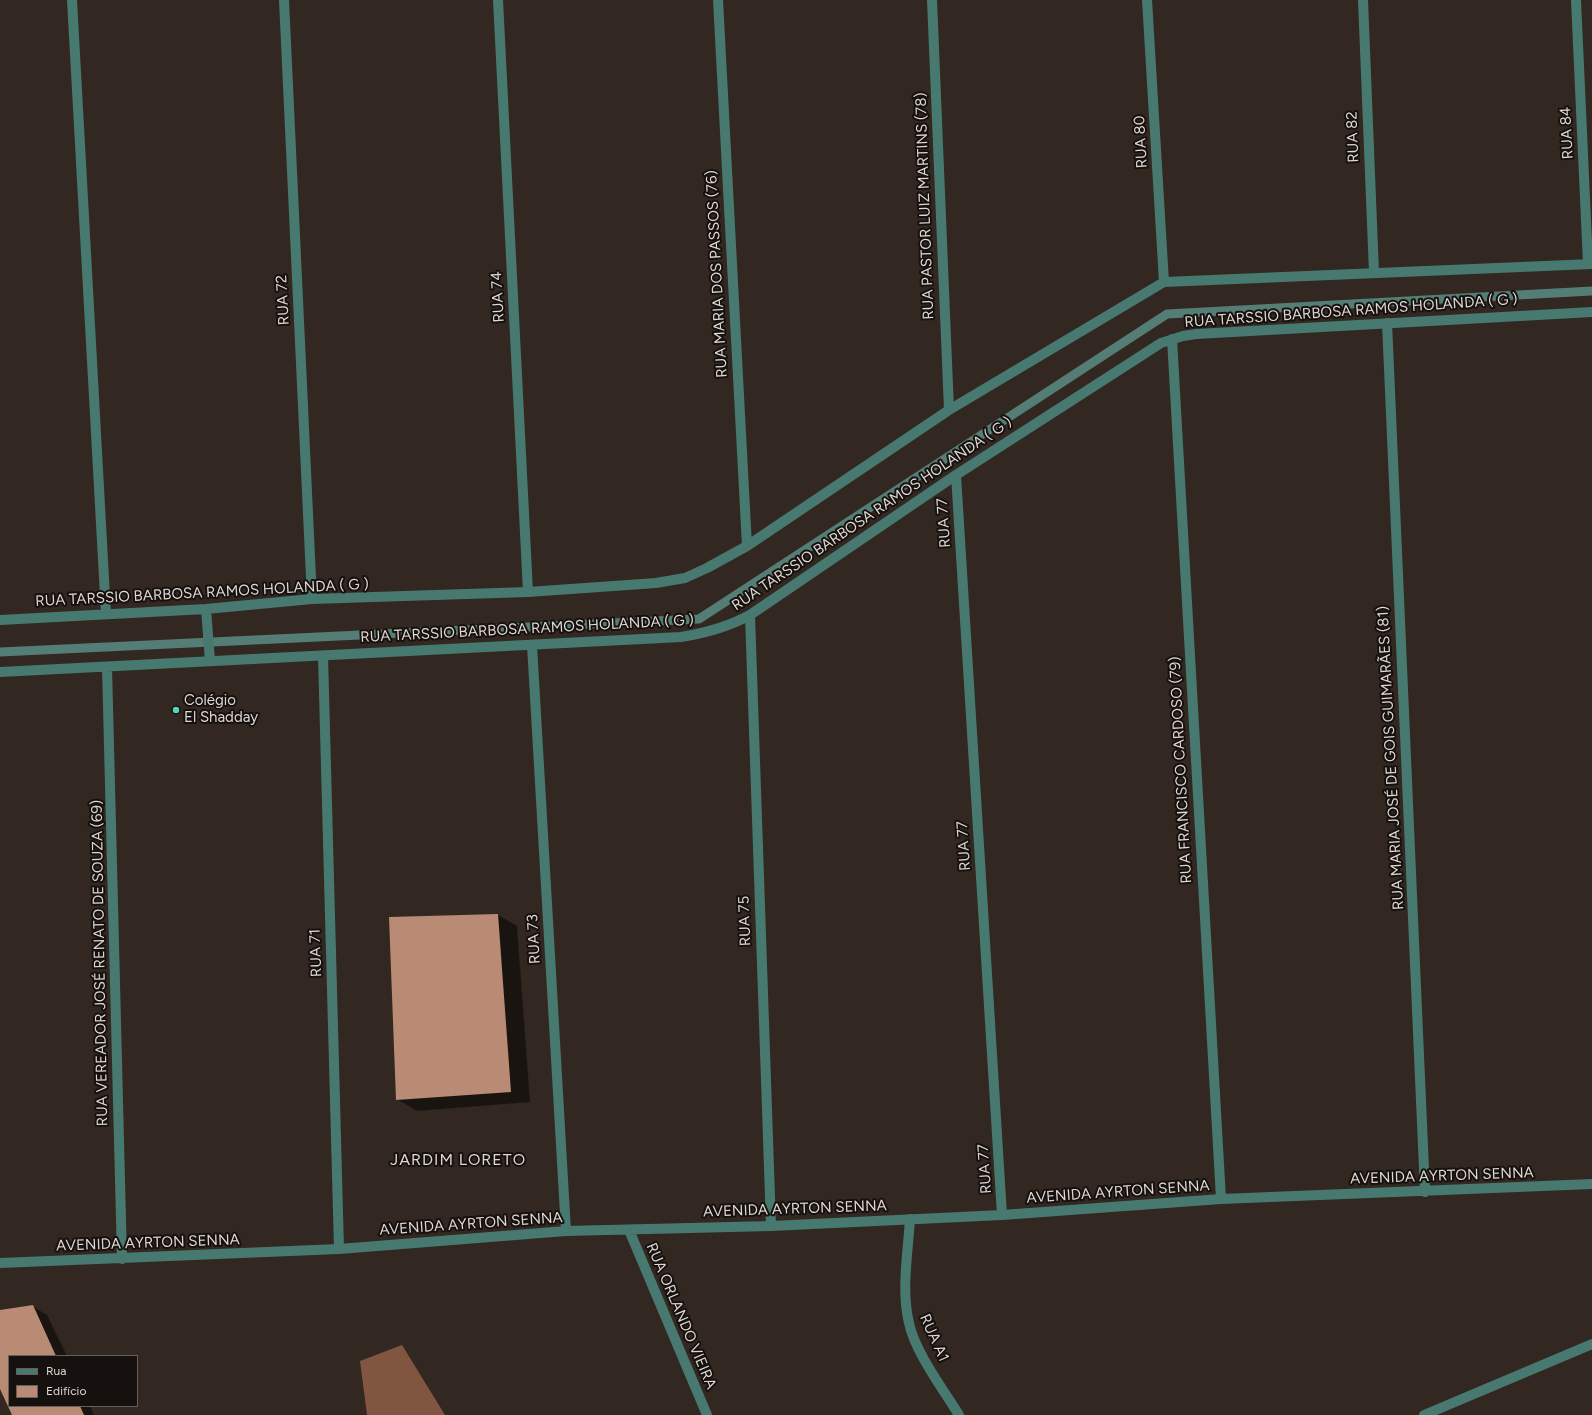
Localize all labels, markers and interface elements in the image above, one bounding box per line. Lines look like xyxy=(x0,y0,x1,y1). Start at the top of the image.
street label: RUA PASTOR LUIZ MARTINS (78) xyxy=(912,92,938,320)
street label: RUA 84 xyxy=(1557,106,1577,160)
street label: RUA 82 xyxy=(1343,111,1363,163)
street label: RUA 80 xyxy=(1131,115,1151,169)
street label: RUA MARIA DOS PASSOS (76) xyxy=(703,170,731,378)
street label: RUA 74 xyxy=(488,271,508,323)
street label: RUA 72 xyxy=(273,274,293,326)
street label: RUA TARSSIO BARBOSA RAMOS HOLANDA ( G ) xyxy=(1184,290,1518,332)
street label: RUA TARSSIO BARBOSA RAMOS HOLANDA ( G ) xyxy=(729,413,1015,615)
street label: RUA 77 xyxy=(933,497,955,549)
street label: RUA TARSSIO BARBOSA RAMOS HOLANDA ( G ) xyxy=(35,575,369,611)
street label: RUA MARIA JOSÉ DE GOIS GUIMARÃES (81) xyxy=(1374,606,1408,910)
street label: RUA TARSSIO BARBOSA RAMOS HOLANDA ( G ) xyxy=(360,611,694,647)
street label: RUA FRANCISCO CARDOSO (79) xyxy=(1166,656,1196,884)
place label: Colégio El Shadday xyxy=(184,692,258,727)
marker: Colégio El Shadday xyxy=(171,705,181,715)
street label: RUA VEREADOR JOSÉ RENATO DE SOUZA (69) xyxy=(88,800,112,1126)
street label: RUA 77 xyxy=(953,820,975,872)
street label: RUA 75 xyxy=(735,895,755,947)
street label: RUA 73 xyxy=(524,914,544,964)
street label: RUA 71 xyxy=(306,929,326,977)
street label: RUA 77 xyxy=(974,1143,996,1195)
district label: JARDIM LORETO xyxy=(390,1150,526,1170)
street label: AVENIDA AYRTON SENNA xyxy=(1350,1164,1534,1188)
street label: AVENIDA AYRTON SENNA xyxy=(1026,1177,1210,1207)
street label: AVENIDA AYRTON SENNA xyxy=(703,1197,887,1221)
street label: AVENIDA AYRTON SENNA xyxy=(379,1209,563,1239)
street label: AVENIDA AYRTON SENNA xyxy=(56,1231,240,1255)
street label: RUA ORLANDO VIEIRA xyxy=(642,1240,720,1392)
street label: RUA A1 xyxy=(916,1311,952,1365)
legend xyxy=(8,1355,138,1407)
text: Rua xyxy=(46,1364,66,1378)
text: Edifício xyxy=(46,1384,86,1398)

